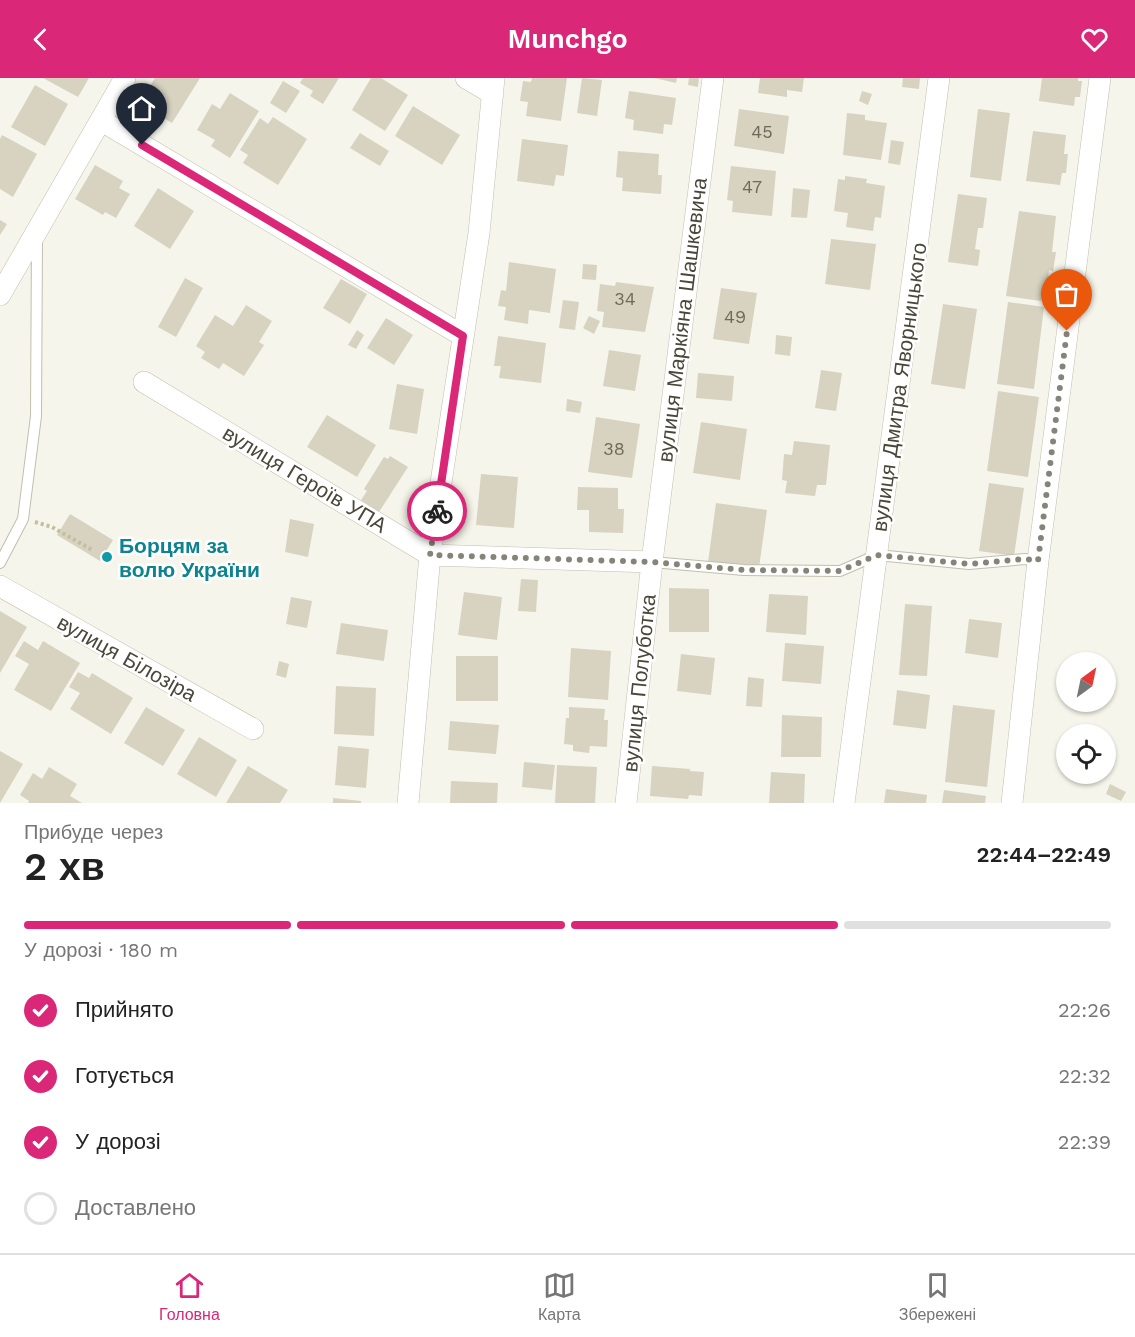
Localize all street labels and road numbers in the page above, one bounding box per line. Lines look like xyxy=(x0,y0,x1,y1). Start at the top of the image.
street label: вулиця Маркіяна Шашкевича xyxy=(652,176,712,464)
street label: вулиця Дмитра Яворницького xyxy=(866,241,932,533)
street label: вулиця Героїв УПА xyxy=(218,420,392,538)
street label: вулиця Полуботка xyxy=(617,592,661,773)
street label: вулиця Білозіра xyxy=(53,609,201,707)

